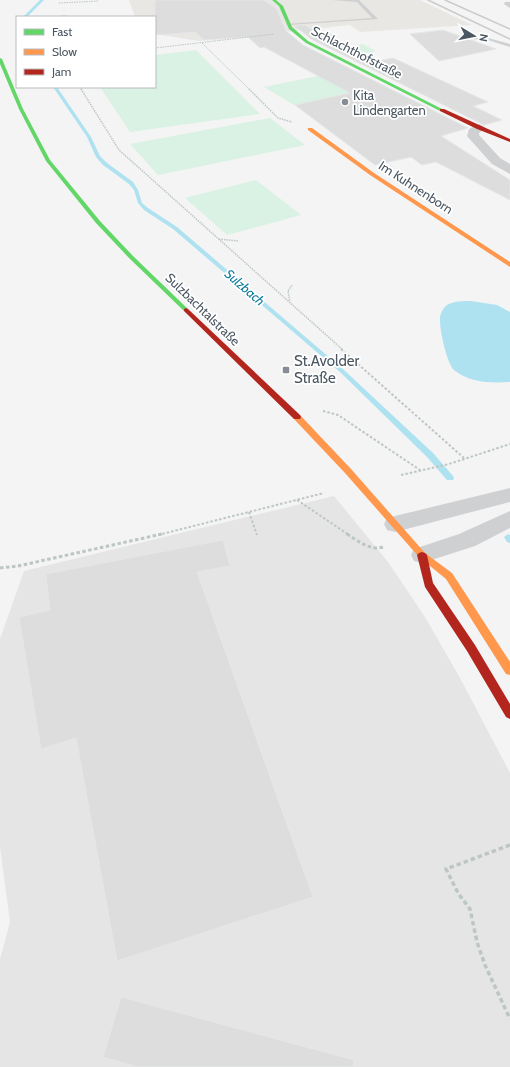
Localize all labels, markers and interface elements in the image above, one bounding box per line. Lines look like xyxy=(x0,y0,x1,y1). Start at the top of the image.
legend xyxy=(16,16,156,88)
north arrow xyxy=(454,16,494,56)
street label: Schlachthofstraße xyxy=(309,22,405,82)
text: Fast xyxy=(52,24,72,39)
text: N xyxy=(476,33,491,43)
text: Slow xyxy=(52,44,77,59)
text: Jam xyxy=(51,64,71,79)
place label: Kita Lindengarten xyxy=(353,87,426,118)
marker: Kita Lindengarten xyxy=(340,97,350,107)
street label: Im Kuhnenborn xyxy=(376,157,456,217)
water label: Sulzbach xyxy=(222,265,268,309)
street label: Sulzbachtalstraße xyxy=(162,269,244,349)
place label: St.Avolder Straße xyxy=(294,352,359,387)
marker: St.Avolder Straße xyxy=(281,365,291,375)

